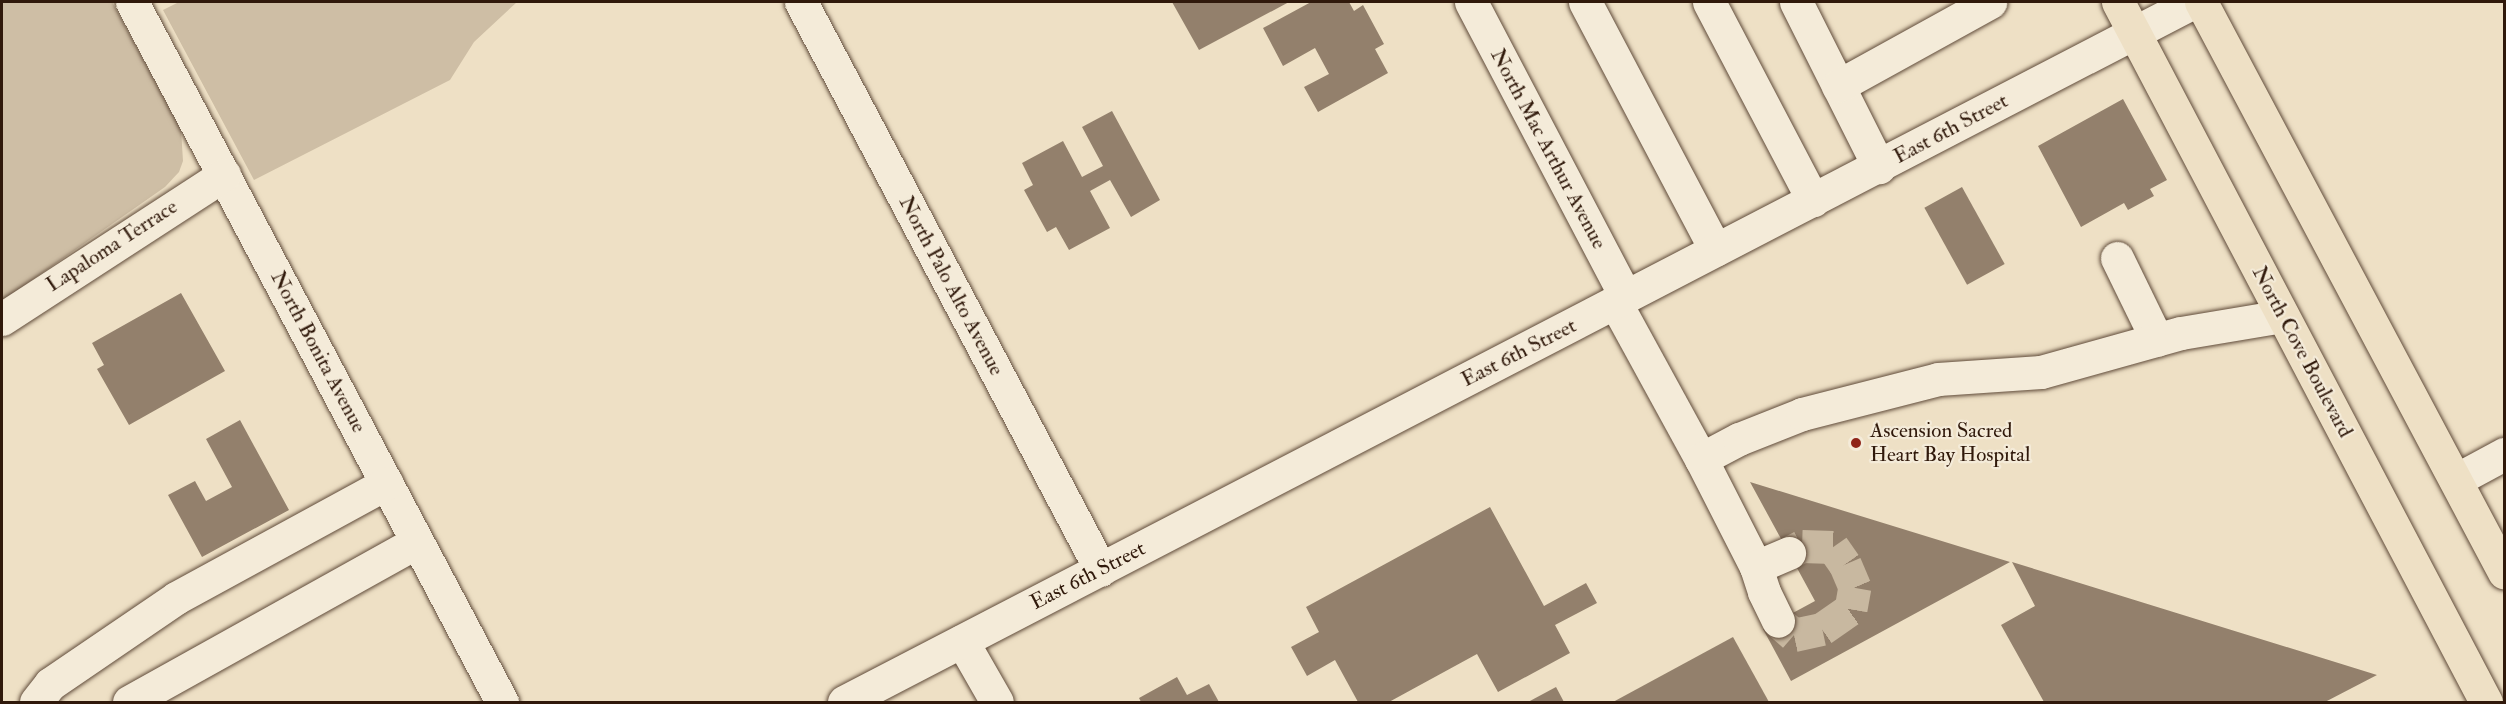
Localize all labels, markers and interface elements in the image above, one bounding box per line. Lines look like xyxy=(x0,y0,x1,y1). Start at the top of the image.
street label: North Mac Arthur Avenue xyxy=(1485,45,1611,253)
street label: East 6th Street xyxy=(1890,88,2012,170)
street label: North Palo Alto Avenue xyxy=(893,192,1009,380)
street label: Lapaloma Terrace xyxy=(42,194,182,298)
street label: North Cove Boulevard xyxy=(2246,262,2358,442)
street label: North Bonita Avenue xyxy=(265,267,371,437)
street label: East 6th Street xyxy=(1457,313,1581,393)
place label: Ascension Sacred Heart Bay Hospital xyxy=(1870,418,2030,468)
marker: Ascension Sacred Heart Bay Hospital xyxy=(1847,434,1865,452)
street label: East 6th Street xyxy=(1026,536,1150,616)

